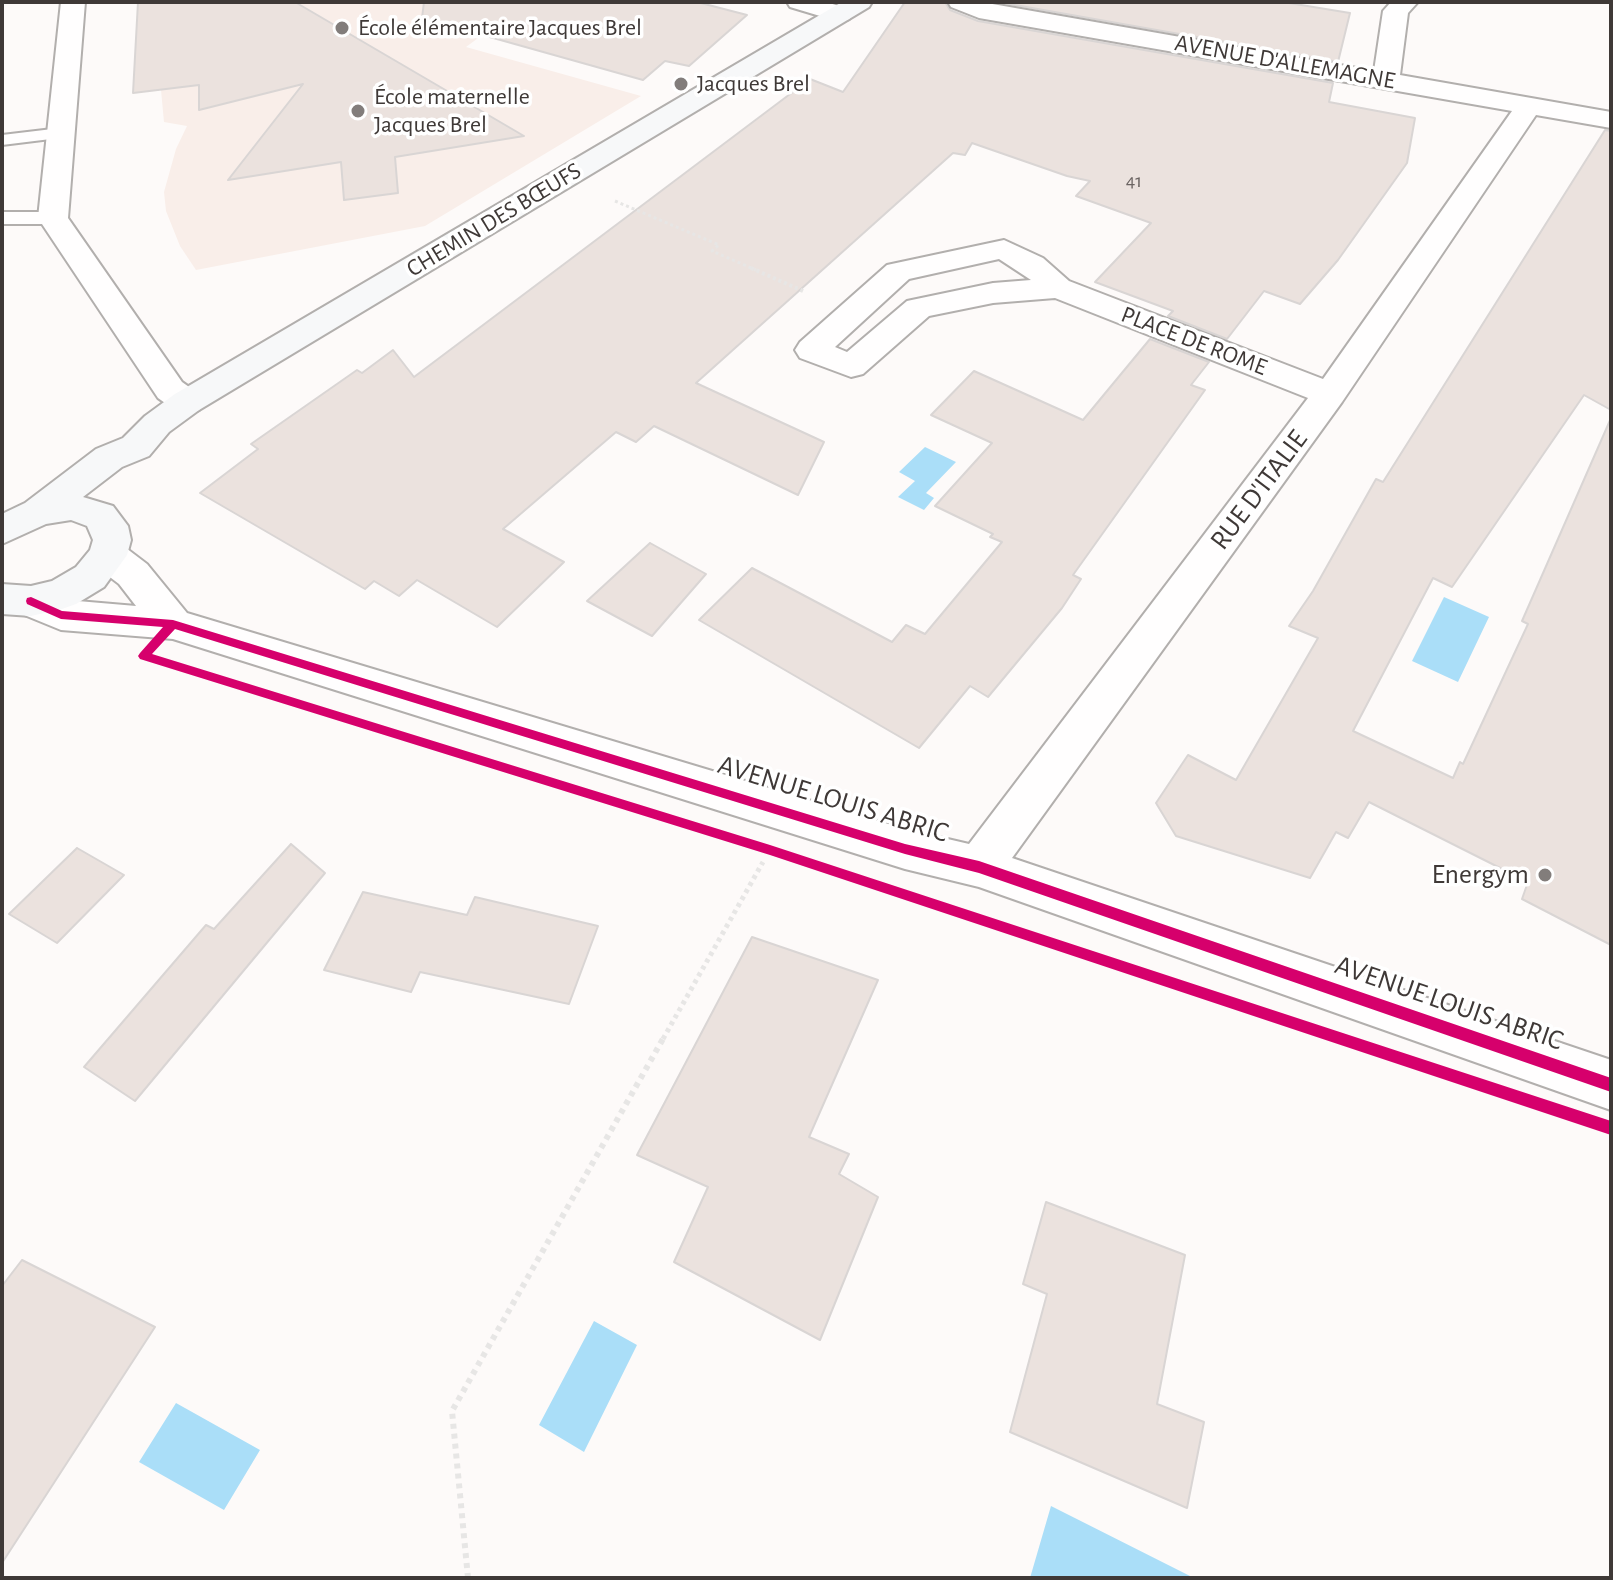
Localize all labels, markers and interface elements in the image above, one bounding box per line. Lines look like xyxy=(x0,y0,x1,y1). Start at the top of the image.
place label: École élémentaire Jacques Brel xyxy=(358,14,642,42)
marker: École élémentaire Jacques Brel xyxy=(333,19,351,37)
street label: AVENUE D'ALLEMAGNE xyxy=(1173,28,1397,96)
place label: Jacques Brel xyxy=(697,70,810,98)
marker: Jacques Brel xyxy=(672,75,690,93)
place label: École maternelle Jacques Brel xyxy=(374,83,530,139)
marker: École maternelle Jacques Brel xyxy=(349,102,367,120)
street label: CHEMIN DES BŒUFS xyxy=(401,157,587,283)
house number: 41 xyxy=(1126,169,1142,193)
street label: PLACE DE ROME xyxy=(1117,300,1271,382)
street label: RUE D'ITALIE xyxy=(1203,424,1315,556)
street label: AVENUE LOUIS ABRIC xyxy=(714,748,952,850)
place label: Energym xyxy=(1431,858,1529,892)
marker: Energym xyxy=(1536,866,1554,884)
street label: AVENUE LOUIS ABRIC xyxy=(1330,948,1568,1058)

